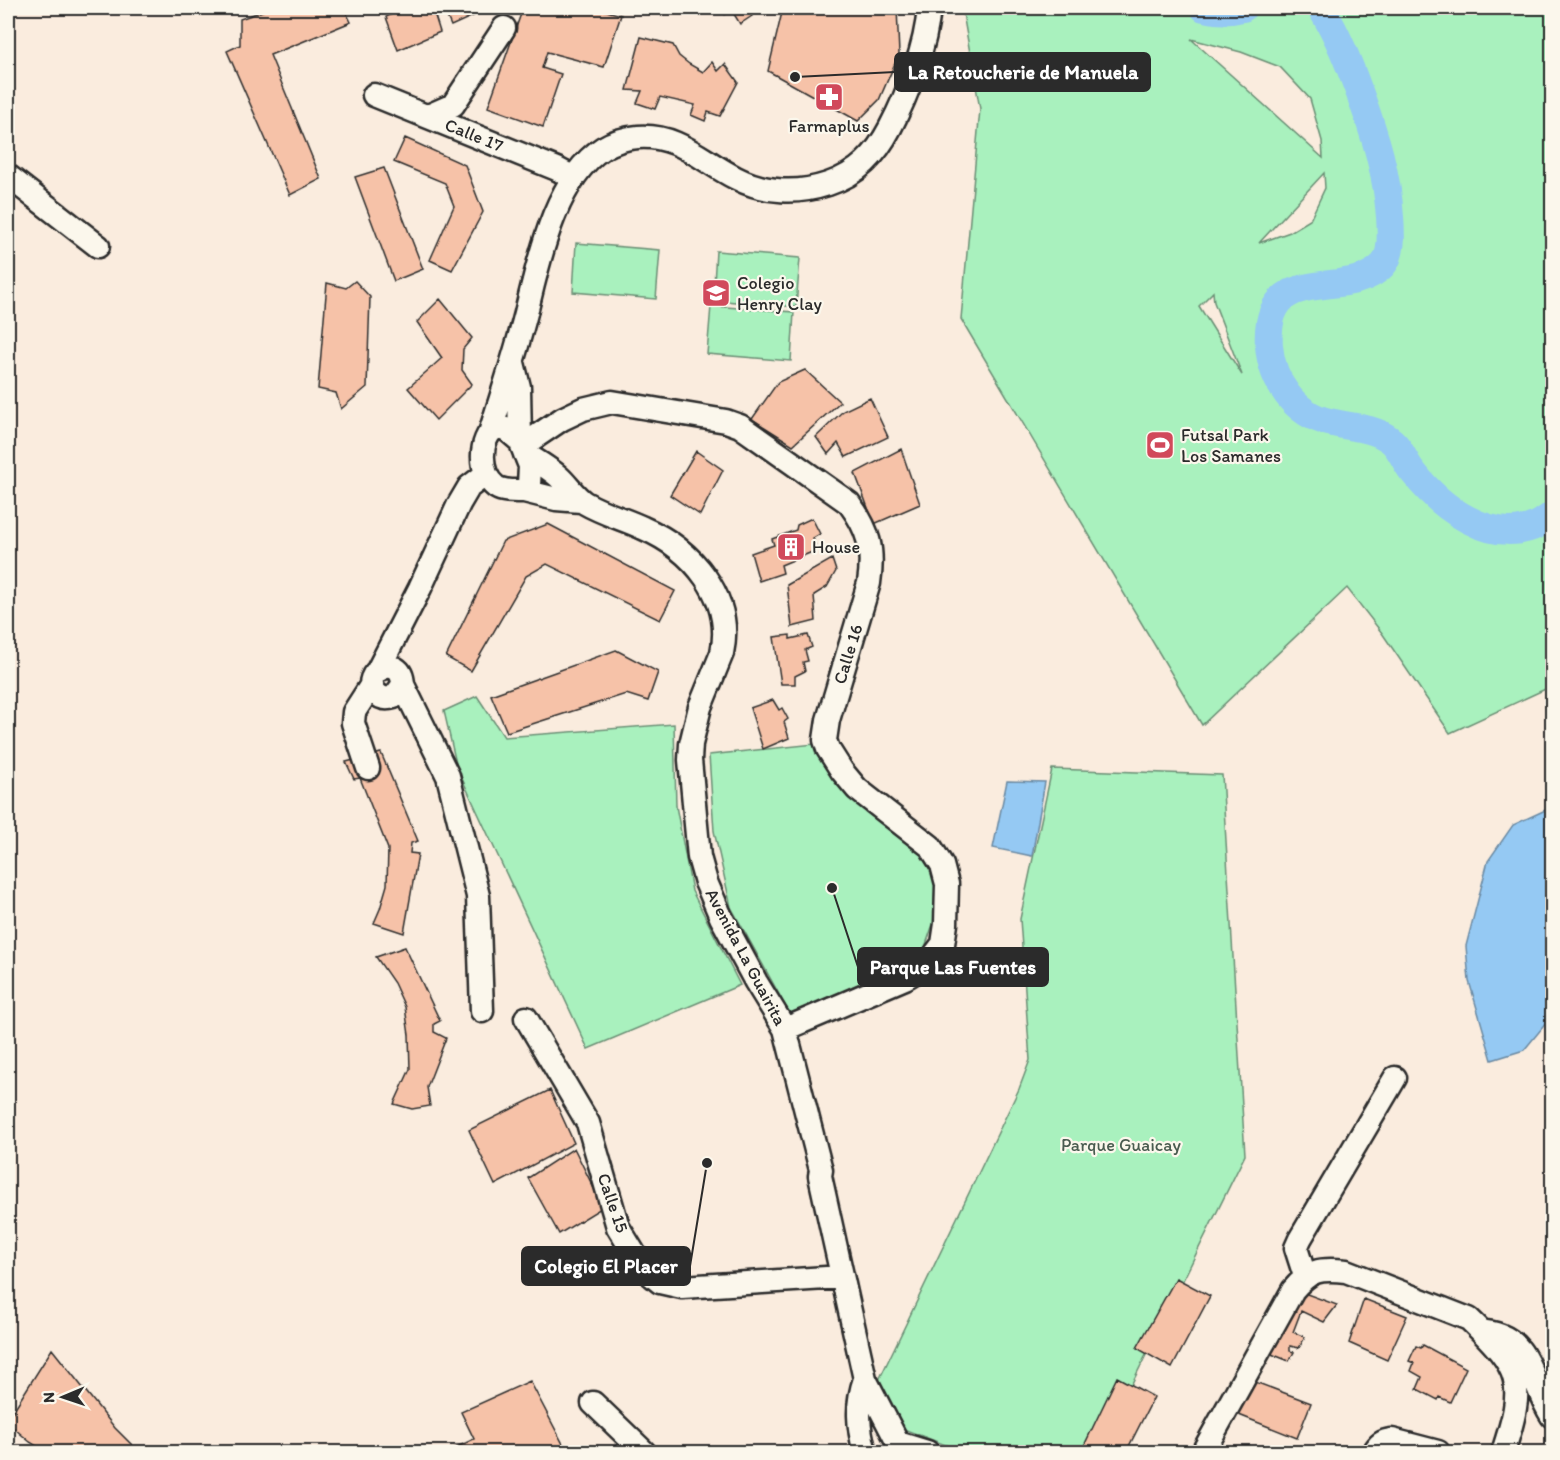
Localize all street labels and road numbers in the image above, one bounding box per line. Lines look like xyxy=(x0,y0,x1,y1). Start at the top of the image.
street label: Calle 17 xyxy=(442,113,506,157)
street label: Calle 16 xyxy=(828,621,868,687)
street label: Avenida La Guairita xyxy=(701,885,792,1030)
street label: Calle 15 xyxy=(593,1170,633,1236)

